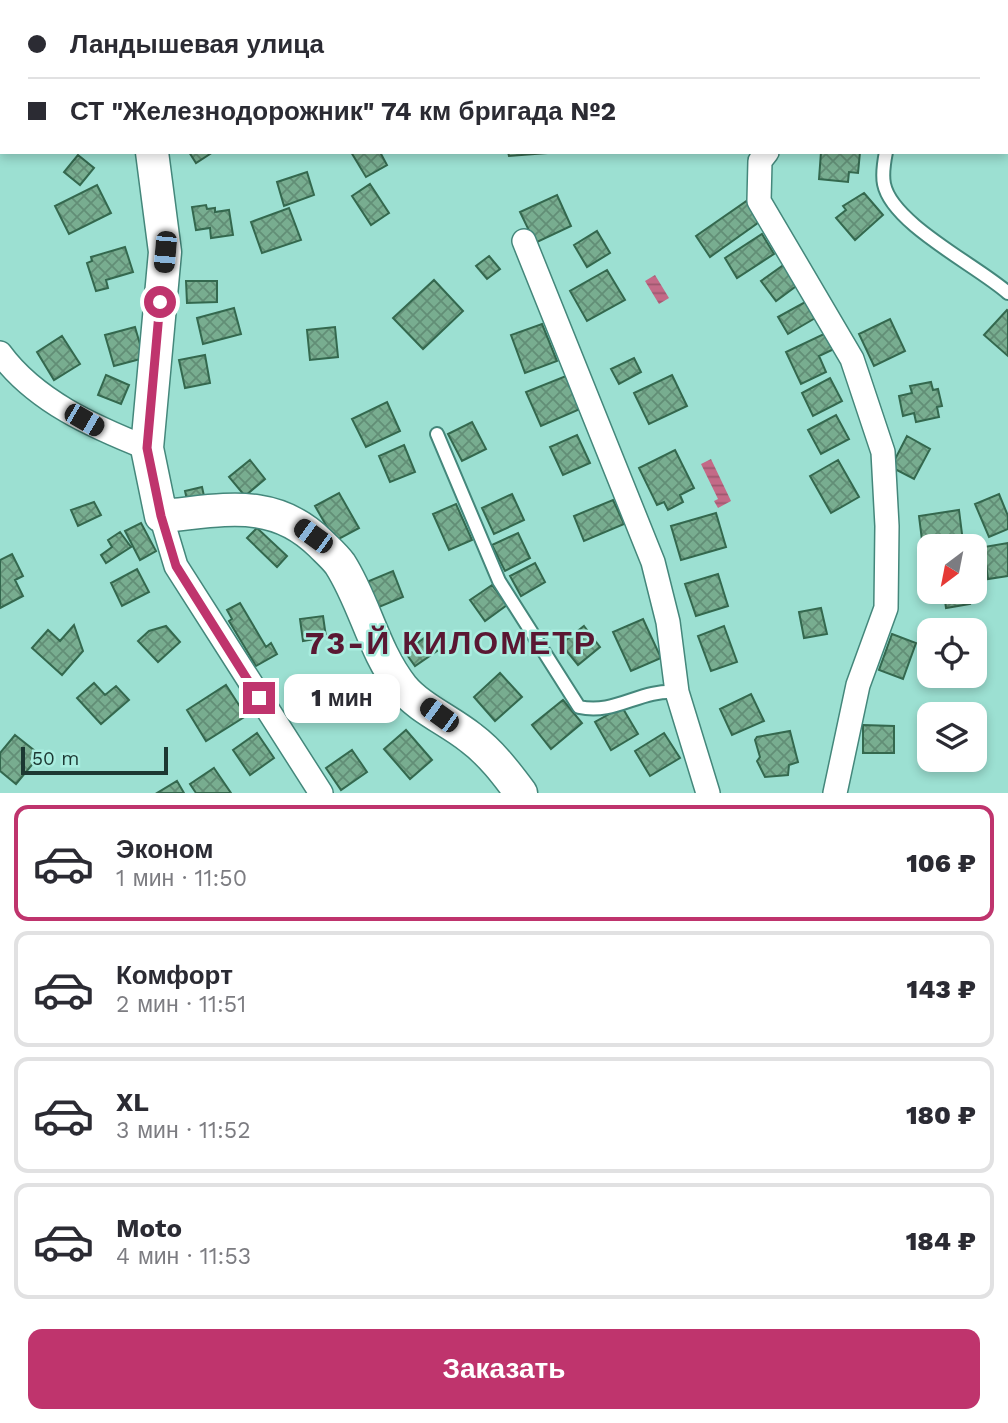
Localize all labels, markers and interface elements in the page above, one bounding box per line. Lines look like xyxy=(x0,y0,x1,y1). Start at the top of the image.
text: Ландышевая улица xyxy=(70,29,324,59)
text: СТ "Железнодорожник" 74 км бригада №2 xyxy=(70,96,616,126)
car xyxy=(153,230,178,274)
route start xyxy=(144,286,176,318)
car xyxy=(61,400,108,440)
car xyxy=(290,515,337,557)
north arrow xyxy=(917,534,987,604)
map controls xyxy=(917,534,987,772)
button: locate xyxy=(917,618,987,688)
district label: 73-Й КИЛОМЕТР xyxy=(305,624,597,662)
callout: 1 мин xyxy=(284,674,399,722)
route end xyxy=(243,682,275,714)
text: 1 мин xyxy=(311,685,373,712)
car xyxy=(416,694,463,736)
button: layers xyxy=(917,702,987,772)
scale bar xyxy=(21,744,168,776)
text: 50 m xyxy=(32,747,79,770)
icon: car xyxy=(32,832,95,895)
text: Эконом xyxy=(116,834,214,864)
text: 106 ₽ xyxy=(906,848,976,878)
text: 1 мин · 11:50 xyxy=(116,865,247,892)
icon: car xyxy=(32,958,95,1021)
text: Комфорт xyxy=(116,960,233,990)
text: 143 ₽ xyxy=(907,974,976,1004)
text: 2 мин · 11:51 xyxy=(116,991,246,1018)
icon: car xyxy=(32,1084,95,1147)
text: XL xyxy=(116,1087,149,1117)
text: 180 ₽ xyxy=(906,1100,976,1130)
text: 3 мин · 11:52 xyxy=(116,1117,251,1144)
icon: car xyxy=(32,1210,95,1273)
text: Moto xyxy=(116,1213,182,1243)
text: 184 ₽ xyxy=(906,1226,976,1256)
text: 4 мин · 11:53 xyxy=(116,1243,251,1270)
button: Заказать xyxy=(28,1329,980,1409)

